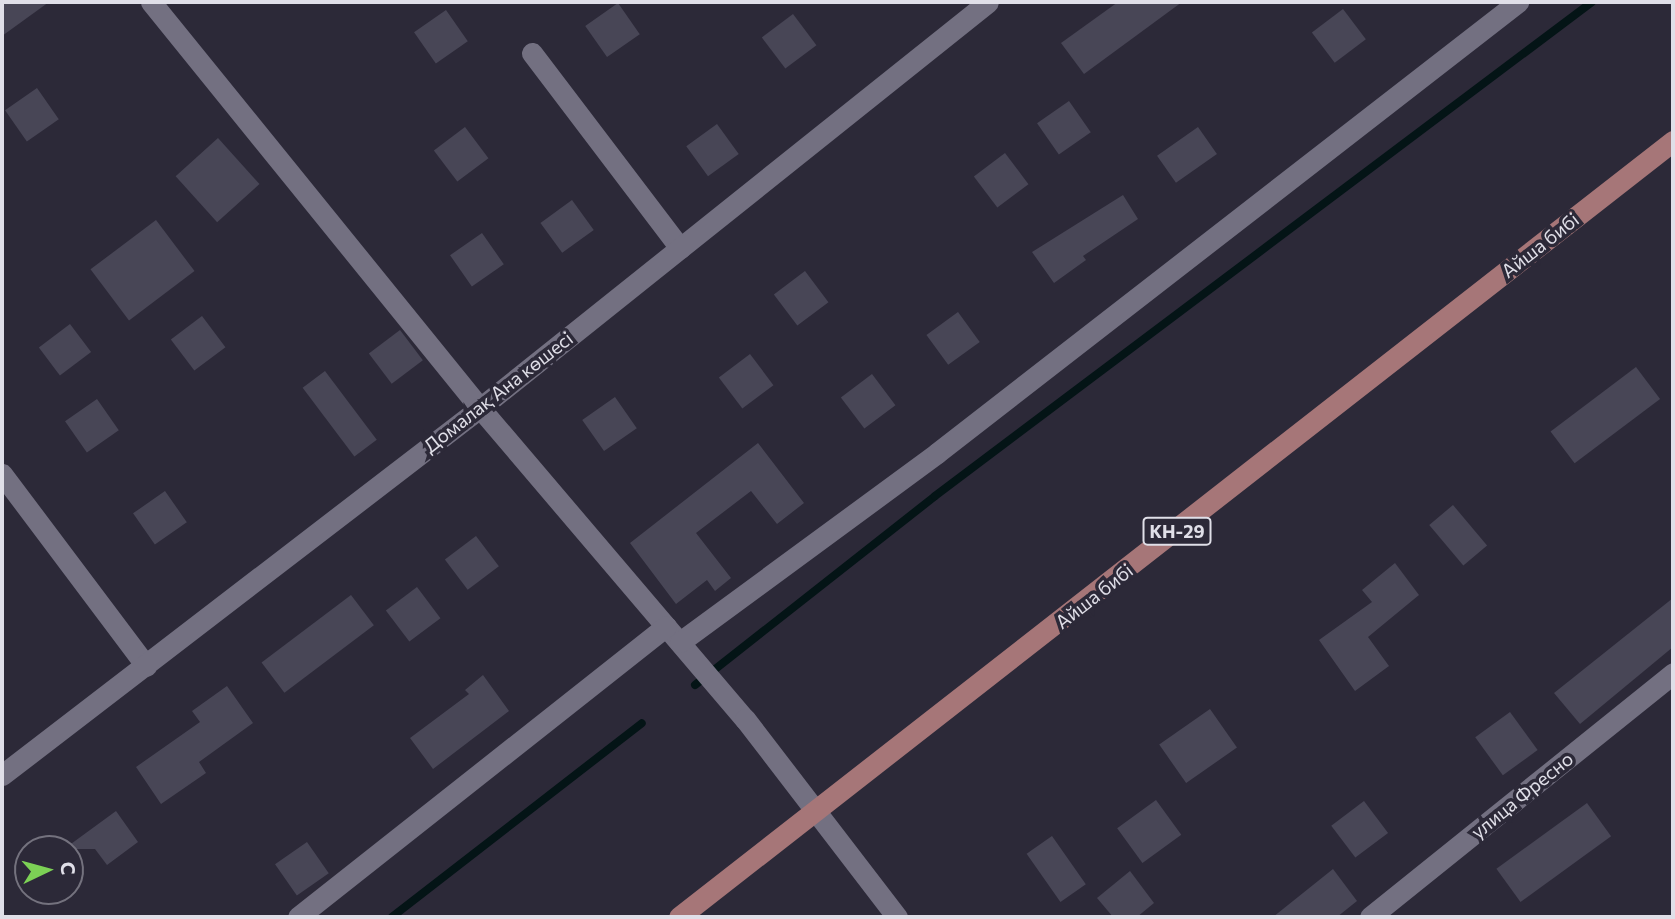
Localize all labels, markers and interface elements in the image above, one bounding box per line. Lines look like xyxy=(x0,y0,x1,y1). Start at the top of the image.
street label: Айша бибі xyxy=(1497,208,1583,282)
street label: Домалақ Ана көшесі xyxy=(419,327,577,457)
road number: КН-29 xyxy=(1142,516,1212,546)
street label: Айша бибі xyxy=(1051,559,1137,633)
street label: улица Фресно xyxy=(1466,747,1578,843)
north arrow xyxy=(14,835,84,905)
text: С xyxy=(56,861,80,876)

